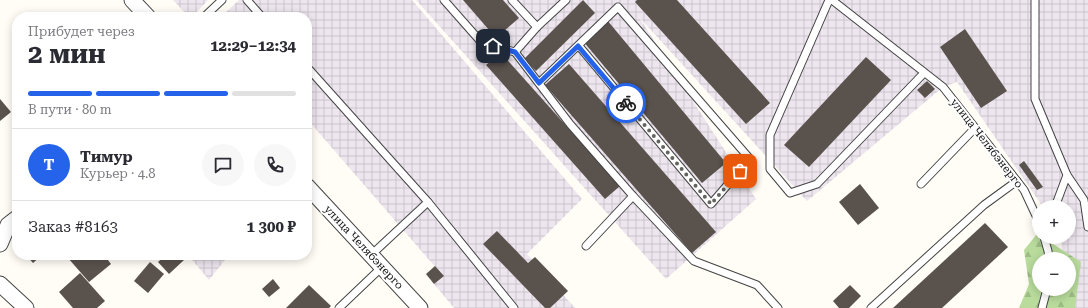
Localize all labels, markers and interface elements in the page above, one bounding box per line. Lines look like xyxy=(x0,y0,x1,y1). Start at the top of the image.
text: Прибудет через xyxy=(28,24,135,39)
pin xyxy=(476,29,510,63)
icon: home xyxy=(482,35,504,57)
text: 12:29–12:34 xyxy=(210,37,296,55)
text: 2 мин xyxy=(28,39,106,69)
courier xyxy=(606,83,646,123)
icon: bike xyxy=(615,92,637,114)
street label: улица Челябэнерго xyxy=(948,96,1026,191)
text: В пути · 80 m xyxy=(28,102,112,117)
button: chat xyxy=(202,144,244,186)
button: phone xyxy=(254,144,296,186)
text: Тимур xyxy=(80,148,133,166)
pin xyxy=(723,154,757,188)
text: Т xyxy=(44,156,54,174)
icon: bag xyxy=(729,160,751,182)
text: Курьер · 4.8 xyxy=(80,166,156,181)
map controls xyxy=(1032,200,1076,296)
button: + xyxy=(1032,200,1076,244)
street label: улица Челябэнерго xyxy=(321,203,406,292)
text: Заказ #8163 xyxy=(28,218,118,236)
text: 1 300 ₽ xyxy=(246,218,296,236)
button: − xyxy=(1032,252,1076,296)

